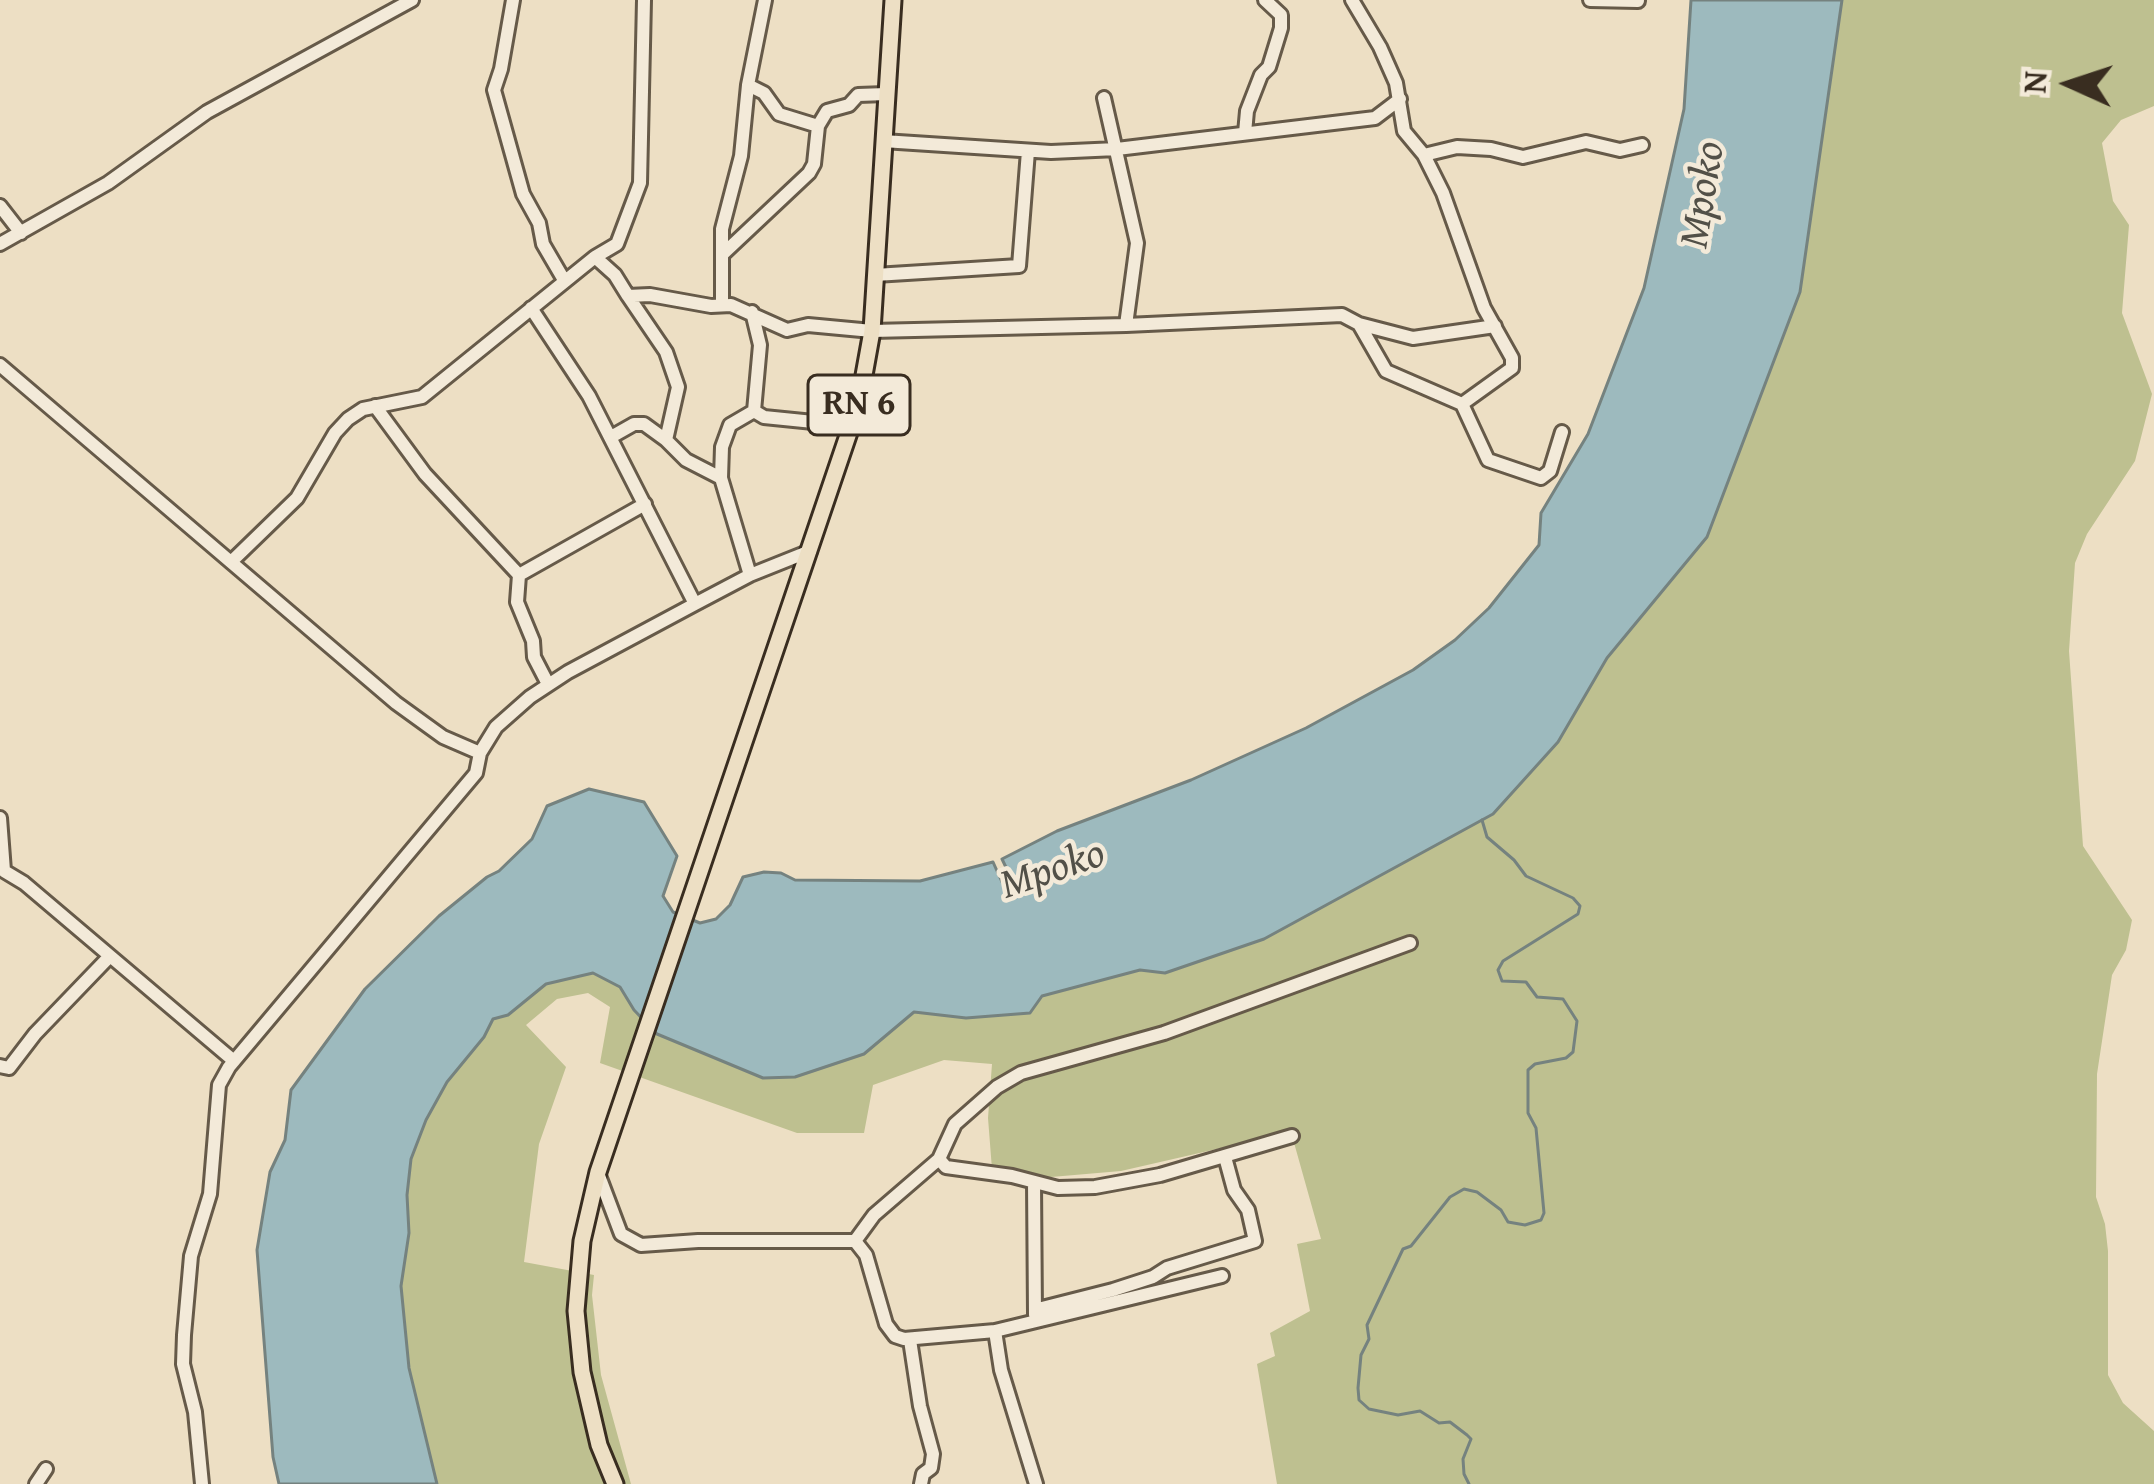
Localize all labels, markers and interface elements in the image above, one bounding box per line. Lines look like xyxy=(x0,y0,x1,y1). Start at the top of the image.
north arrow xyxy=(2010,24,2130,144)
text: N xyxy=(2010,70,2059,94)
water label: Mpoko xyxy=(1671,138,1737,252)
road number: RN 6 xyxy=(808,375,910,435)
water label: Mpoko xyxy=(994,830,1112,912)

